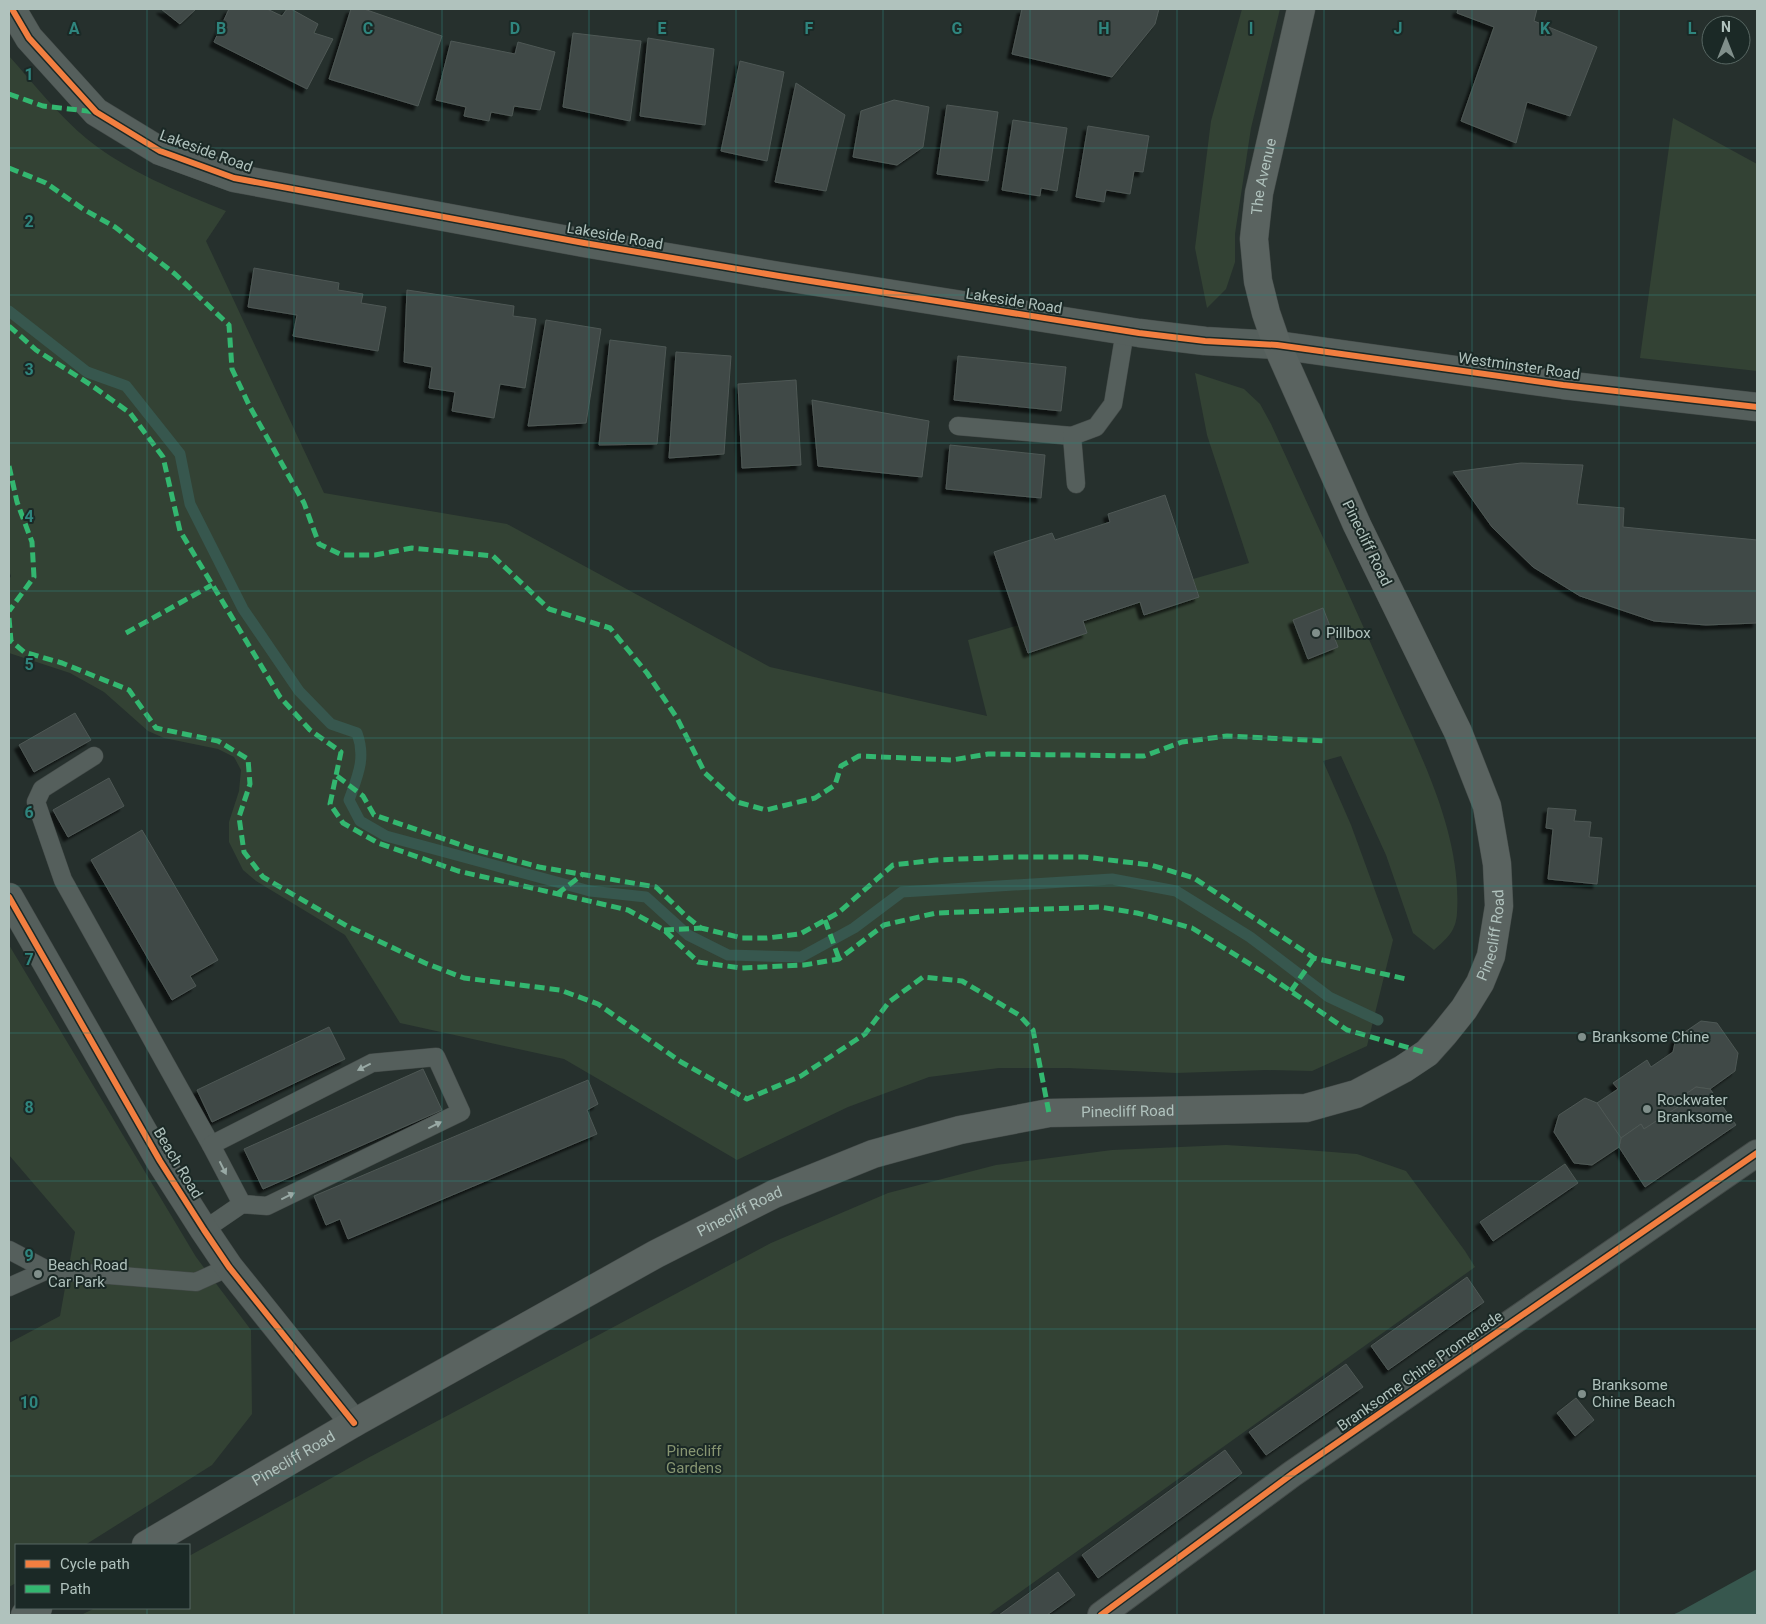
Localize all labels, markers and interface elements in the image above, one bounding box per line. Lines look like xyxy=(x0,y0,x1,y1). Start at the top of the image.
north arrow xyxy=(1701,15,1751,65)
text: A xyxy=(69,19,80,38)
text: B xyxy=(216,19,226,38)
text: C xyxy=(363,19,373,38)
text: D xyxy=(510,19,520,38)
text: E xyxy=(658,19,667,38)
text: F xyxy=(805,19,814,38)
text: G xyxy=(952,19,963,38)
text: H xyxy=(1098,19,1110,38)
text: I xyxy=(1249,19,1253,38)
text: J xyxy=(1394,19,1402,38)
text: K xyxy=(1540,19,1551,38)
text: L xyxy=(1688,19,1697,38)
text: N xyxy=(1721,19,1731,35)
text: 1 xyxy=(24,65,34,84)
street label: Lakeside Road xyxy=(157,126,255,176)
street label: The Avenue xyxy=(1248,136,1280,216)
text: 2 xyxy=(24,212,34,231)
street label: Lakeside Road xyxy=(565,219,665,253)
street label: Lakeside Road xyxy=(964,284,1064,318)
street label: Westminster Road xyxy=(1457,349,1581,383)
text: 3 xyxy=(24,360,34,379)
street label: Pinecliff Road xyxy=(1339,497,1395,589)
text: 4 xyxy=(24,507,34,526)
place label: Pillbox xyxy=(1326,624,1371,642)
marker: Pillbox xyxy=(1310,627,1322,639)
text: 5 xyxy=(24,655,34,674)
text: 6 xyxy=(24,803,34,822)
street label: Pinecliff Road xyxy=(1473,889,1508,984)
text: 7 xyxy=(24,950,34,969)
place label: Branksome Chine xyxy=(1592,1028,1709,1046)
marker: Branksome Chine xyxy=(1576,1031,1588,1043)
one-way arrow xyxy=(357,1063,371,1071)
place label: Rockwater Branksome xyxy=(1657,1091,1733,1126)
text: 8 xyxy=(24,1098,34,1117)
street label: Pinecliff Road xyxy=(1081,1102,1175,1121)
marker: Rockwater Branksome xyxy=(1641,1103,1653,1115)
one-way arrow xyxy=(427,1121,442,1129)
street label: Beach Road xyxy=(150,1124,206,1202)
one-way arrow xyxy=(219,1160,227,1175)
street label: Pinecliff Road xyxy=(694,1183,785,1241)
one-way arrow xyxy=(281,1191,295,1199)
text: 9 xyxy=(24,1246,34,1265)
place label: Beach Road Car Park xyxy=(48,1256,128,1291)
marker: Beach Road Car Park xyxy=(32,1268,44,1280)
street label: Branksome Chine Promenade xyxy=(1334,1307,1506,1435)
place label: Branksome Chine Beach xyxy=(1592,1376,1675,1411)
marker: Branksome Chine Beach xyxy=(1576,1388,1588,1400)
text: 10 xyxy=(20,1393,38,1412)
street label: Pinecliff Road xyxy=(249,1427,338,1490)
park label: Pinecliff Gardens xyxy=(666,1442,722,1477)
legend xyxy=(15,1544,190,1609)
text: Cycle path xyxy=(60,1555,130,1573)
text: Path xyxy=(60,1580,91,1598)

